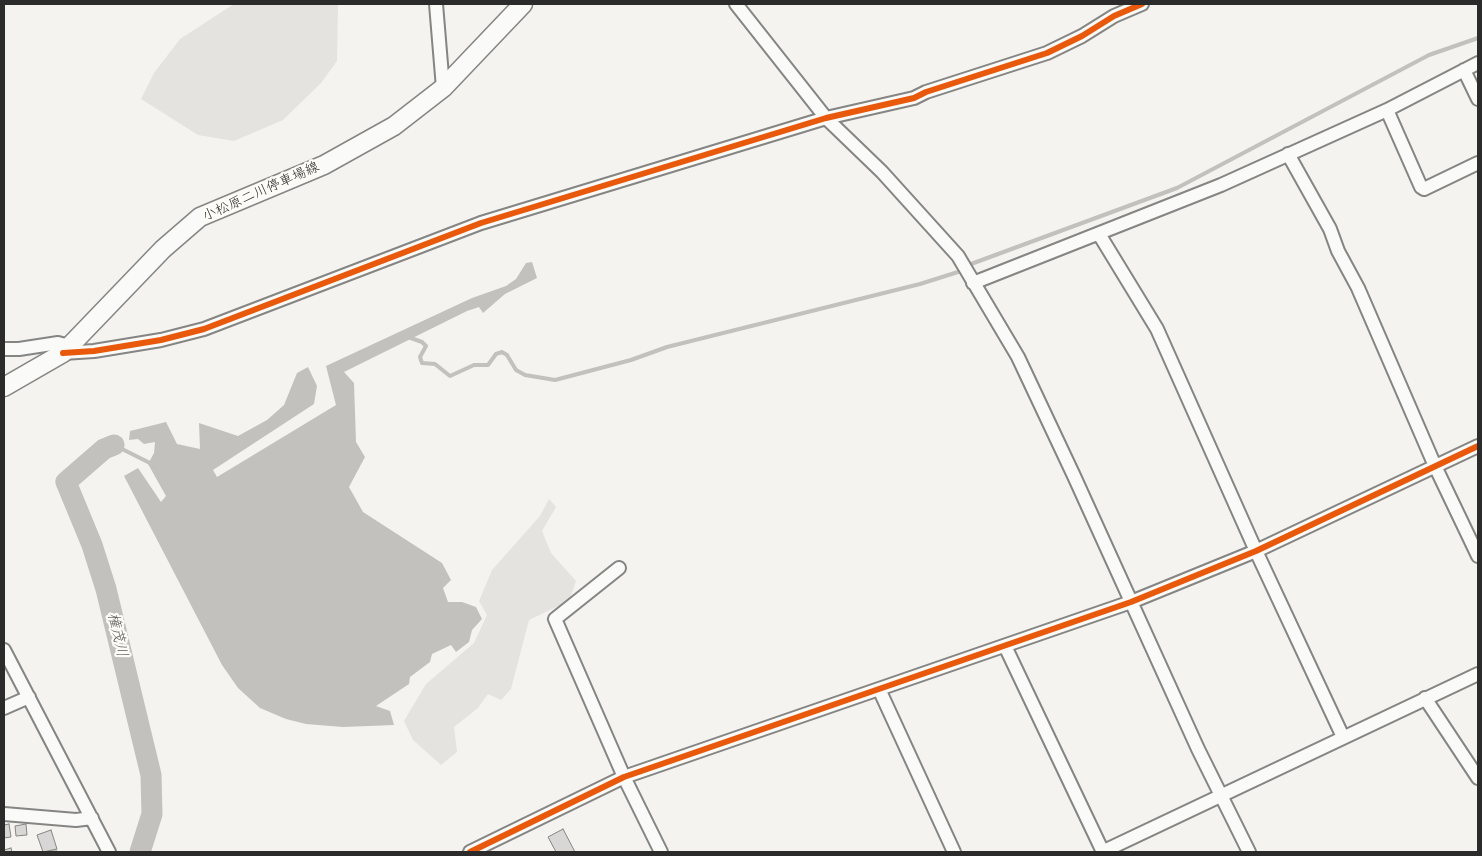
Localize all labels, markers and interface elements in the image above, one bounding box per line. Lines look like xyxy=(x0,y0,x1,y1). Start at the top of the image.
street label: 小松原二川停車場線 xyxy=(200,159,322,225)
water label: 権茂川 xyxy=(103,611,131,659)

